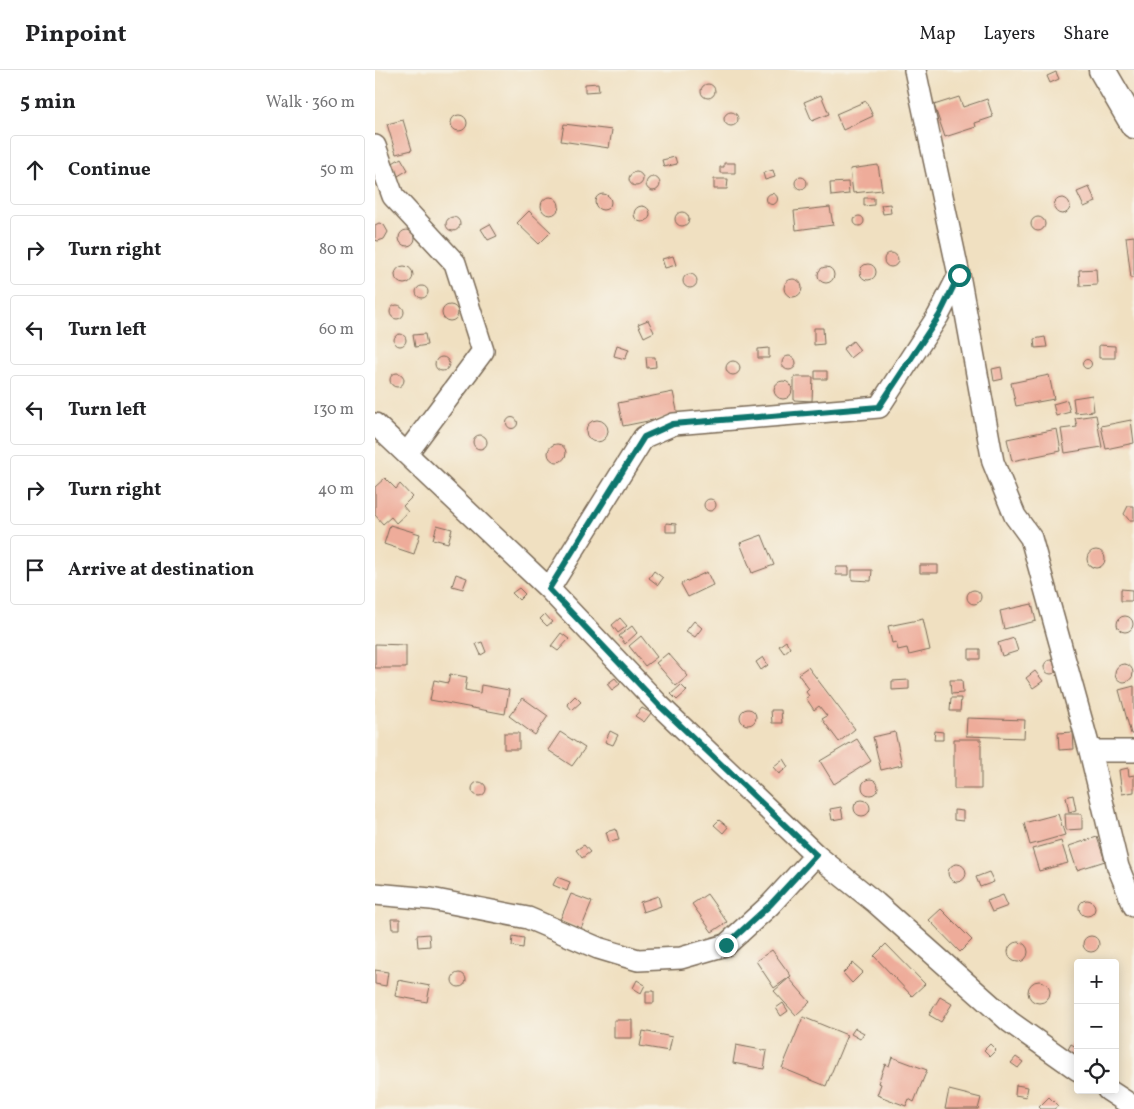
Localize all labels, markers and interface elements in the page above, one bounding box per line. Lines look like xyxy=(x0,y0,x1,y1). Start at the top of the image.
text: Pinpoint xyxy=(25,18,127,52)
text: Map xyxy=(919,22,955,47)
text: Layers xyxy=(983,22,1035,47)
text: Share xyxy=(1063,22,1109,47)
text: 5 min xyxy=(20,88,76,117)
text: Walk · 360 m xyxy=(266,92,355,114)
icon: ahead xyxy=(21,156,49,184)
text: Continue xyxy=(68,157,151,183)
text: 50 m xyxy=(320,159,354,181)
icon: right xyxy=(21,236,49,264)
text: Turn right xyxy=(68,237,161,263)
text: 80 m xyxy=(319,239,354,261)
route start xyxy=(948,264,971,287)
icon: left xyxy=(21,316,49,344)
text: Turn left xyxy=(68,317,147,343)
text: 60 m xyxy=(319,319,354,341)
icon: left xyxy=(21,396,49,424)
text: Turn left xyxy=(68,397,147,423)
text: 130 m xyxy=(313,399,354,421)
icon: right xyxy=(21,476,49,504)
text: Turn right xyxy=(68,477,161,503)
text: 40 m xyxy=(318,479,354,501)
icon: arrive xyxy=(21,556,49,584)
text: Arrive at destination xyxy=(68,557,254,583)
route end xyxy=(715,934,738,957)
map controls xyxy=(1074,959,1119,1094)
button: + xyxy=(1074,959,1119,1004)
button: − xyxy=(1074,1004,1119,1049)
button: locate xyxy=(1074,1049,1119,1094)

